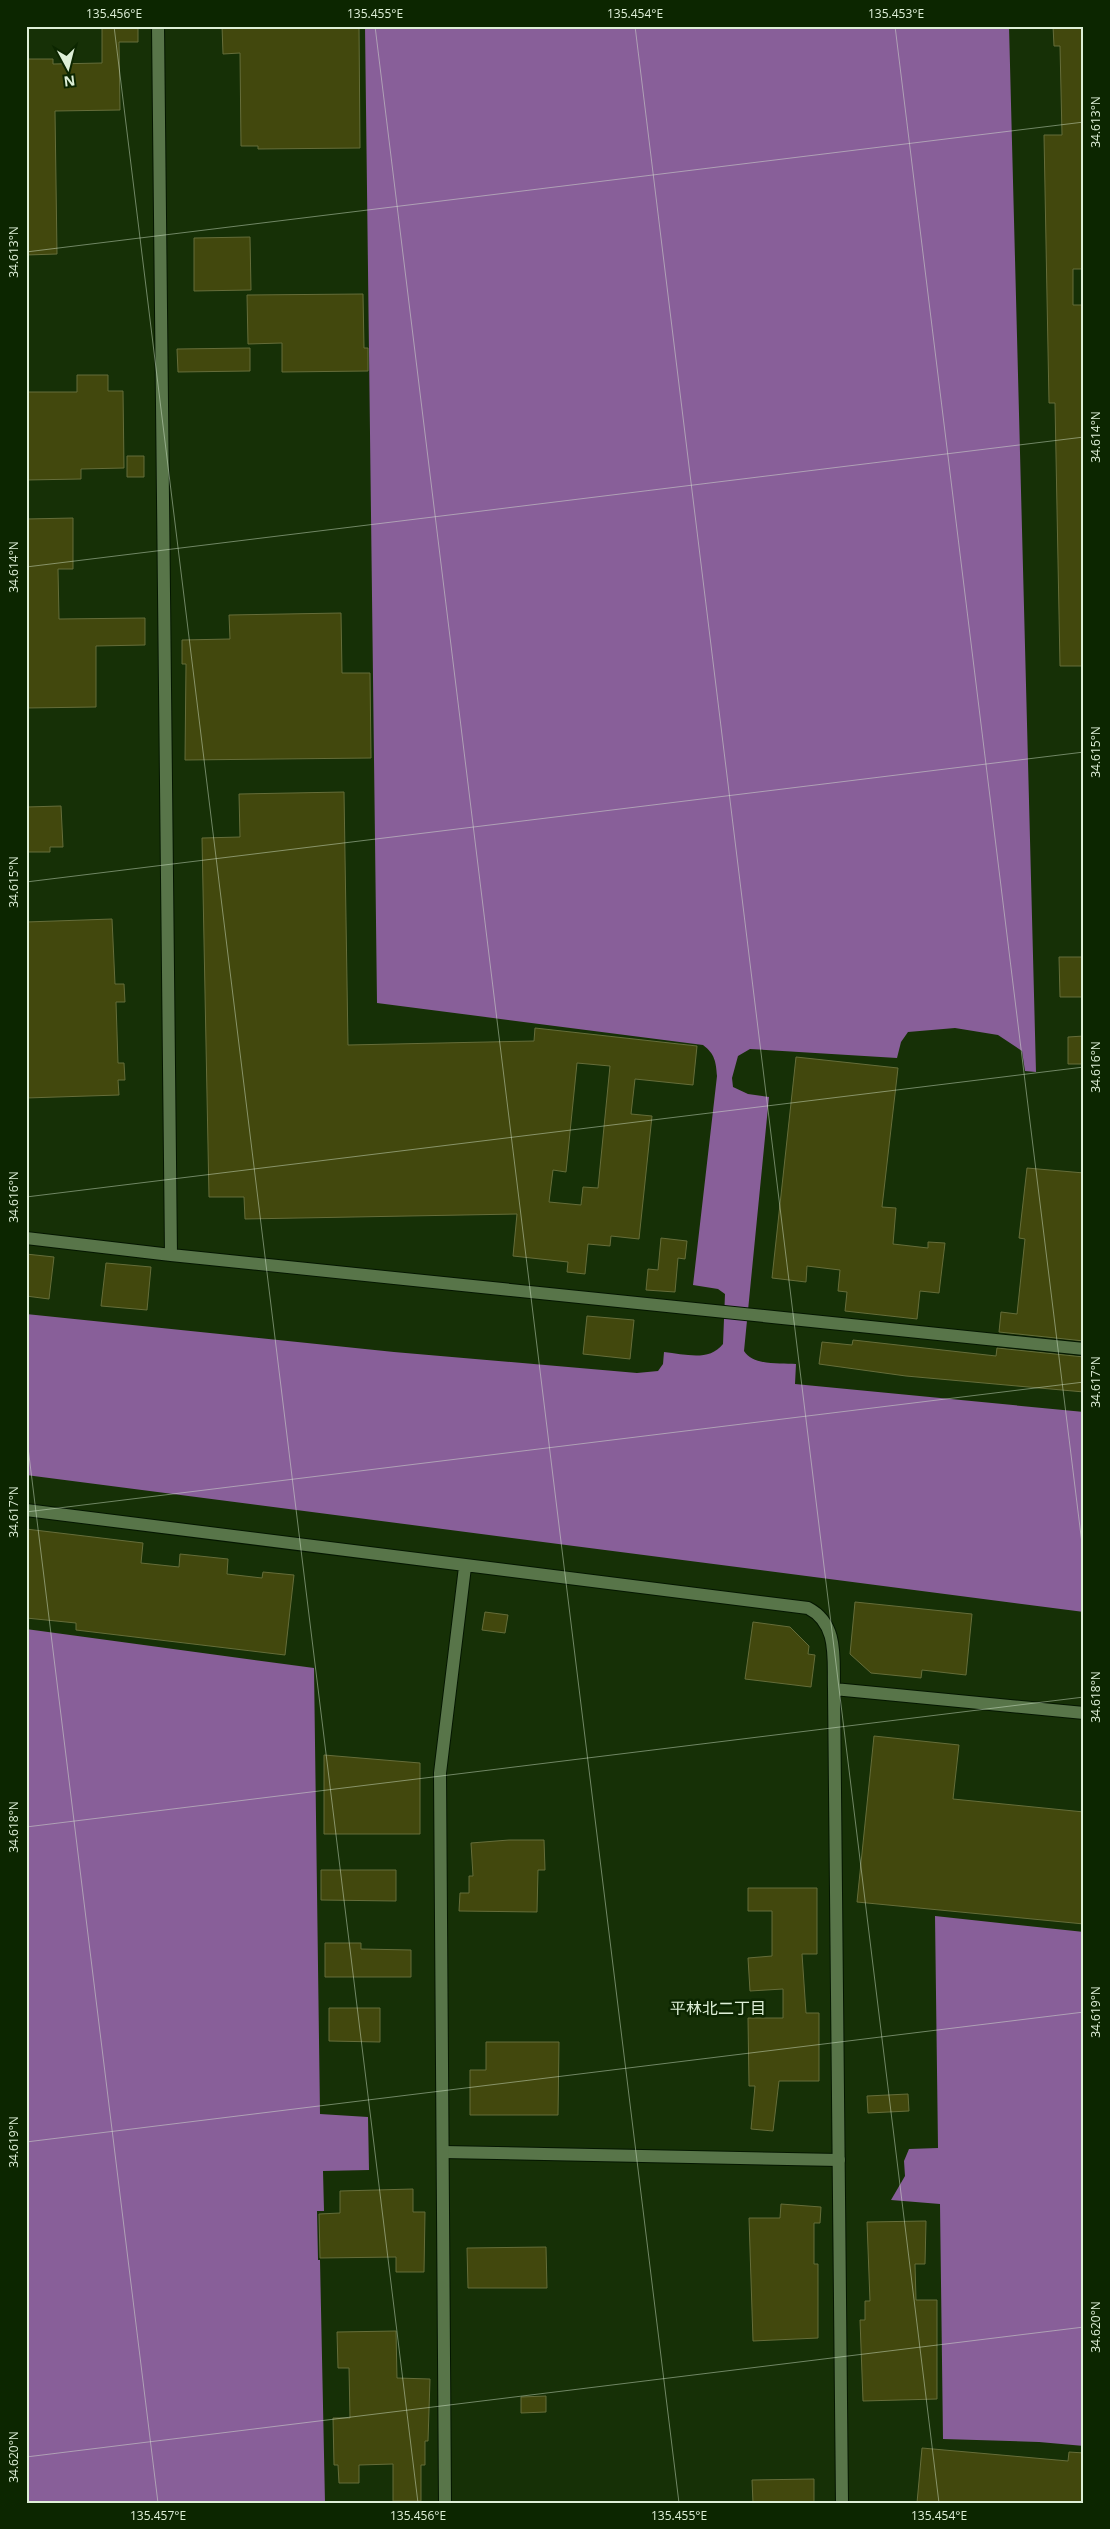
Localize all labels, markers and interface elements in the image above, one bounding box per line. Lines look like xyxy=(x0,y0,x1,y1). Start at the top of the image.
text: 135.456°E xyxy=(86,5,142,22)
text: 135.455°E xyxy=(347,5,403,22)
text: 135.454°E xyxy=(607,5,663,22)
text: 135.453°E xyxy=(868,5,924,22)
north arrow xyxy=(42,42,92,92)
text: N xyxy=(63,71,76,92)
text: 34.613°N xyxy=(1087,96,1104,148)
text: 34.613°N xyxy=(5,226,22,278)
text: 34.614°N xyxy=(1087,411,1104,463)
text: 34.614°N xyxy=(5,541,22,593)
text: 34.615°N xyxy=(1087,726,1104,778)
text: 34.615°N xyxy=(5,856,22,908)
text: 34.616°N xyxy=(1087,1041,1104,1093)
text: 34.616°N xyxy=(5,1171,22,1223)
text: 34.617°N xyxy=(1087,1356,1104,1408)
text: 34.617°N xyxy=(5,1486,22,1538)
text: 34.618°N xyxy=(1087,1671,1104,1723)
text: 34.618°N xyxy=(5,1801,22,1853)
text: 34.619°N xyxy=(1087,1986,1104,2038)
district label: 平林北二丁目 xyxy=(670,1997,766,2019)
text: 34.619°N xyxy=(5,2116,22,2168)
text: 34.620°N xyxy=(1087,2301,1104,2353)
text: 34.620°N xyxy=(5,2431,22,2483)
text: 135.457°E xyxy=(130,2507,186,2524)
text: 135.456°E xyxy=(390,2507,446,2524)
text: 135.455°E xyxy=(651,2507,707,2524)
text: 135.454°E xyxy=(911,2507,967,2524)

